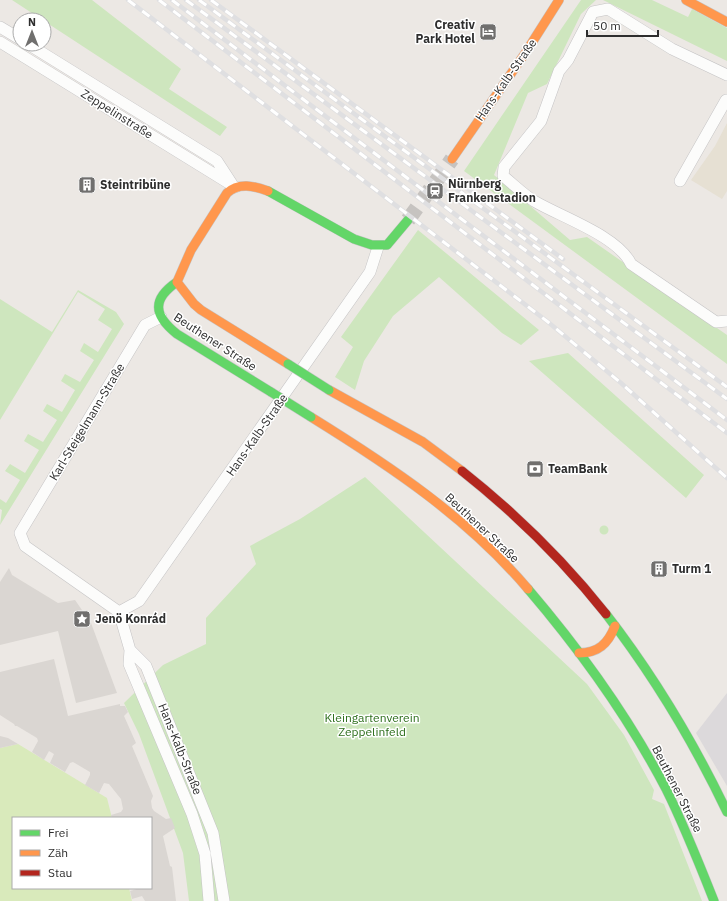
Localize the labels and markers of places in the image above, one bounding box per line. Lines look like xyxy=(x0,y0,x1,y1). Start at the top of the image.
place label: Creativ Park Hotel xyxy=(416,17,476,46)
hotel icon: Creativ Park Hotel xyxy=(478,22,498,42)
building icon: Steintribüne xyxy=(77,175,97,195)
place label: Nürnberg Frankenstadion xyxy=(448,176,536,205)
place label: Steintribüne xyxy=(100,177,171,192)
station icon: Nürnberg Frankenstadion xyxy=(425,181,445,201)
bank icon: TeamBank xyxy=(525,459,545,479)
place label: TeamBank xyxy=(548,461,608,476)
building icon: Turm 1 xyxy=(649,559,669,579)
place label: Turm 1 xyxy=(672,561,711,576)
place icon: Jenö Konrád xyxy=(72,609,92,629)
place label: Jenö Konrád xyxy=(95,611,166,626)

